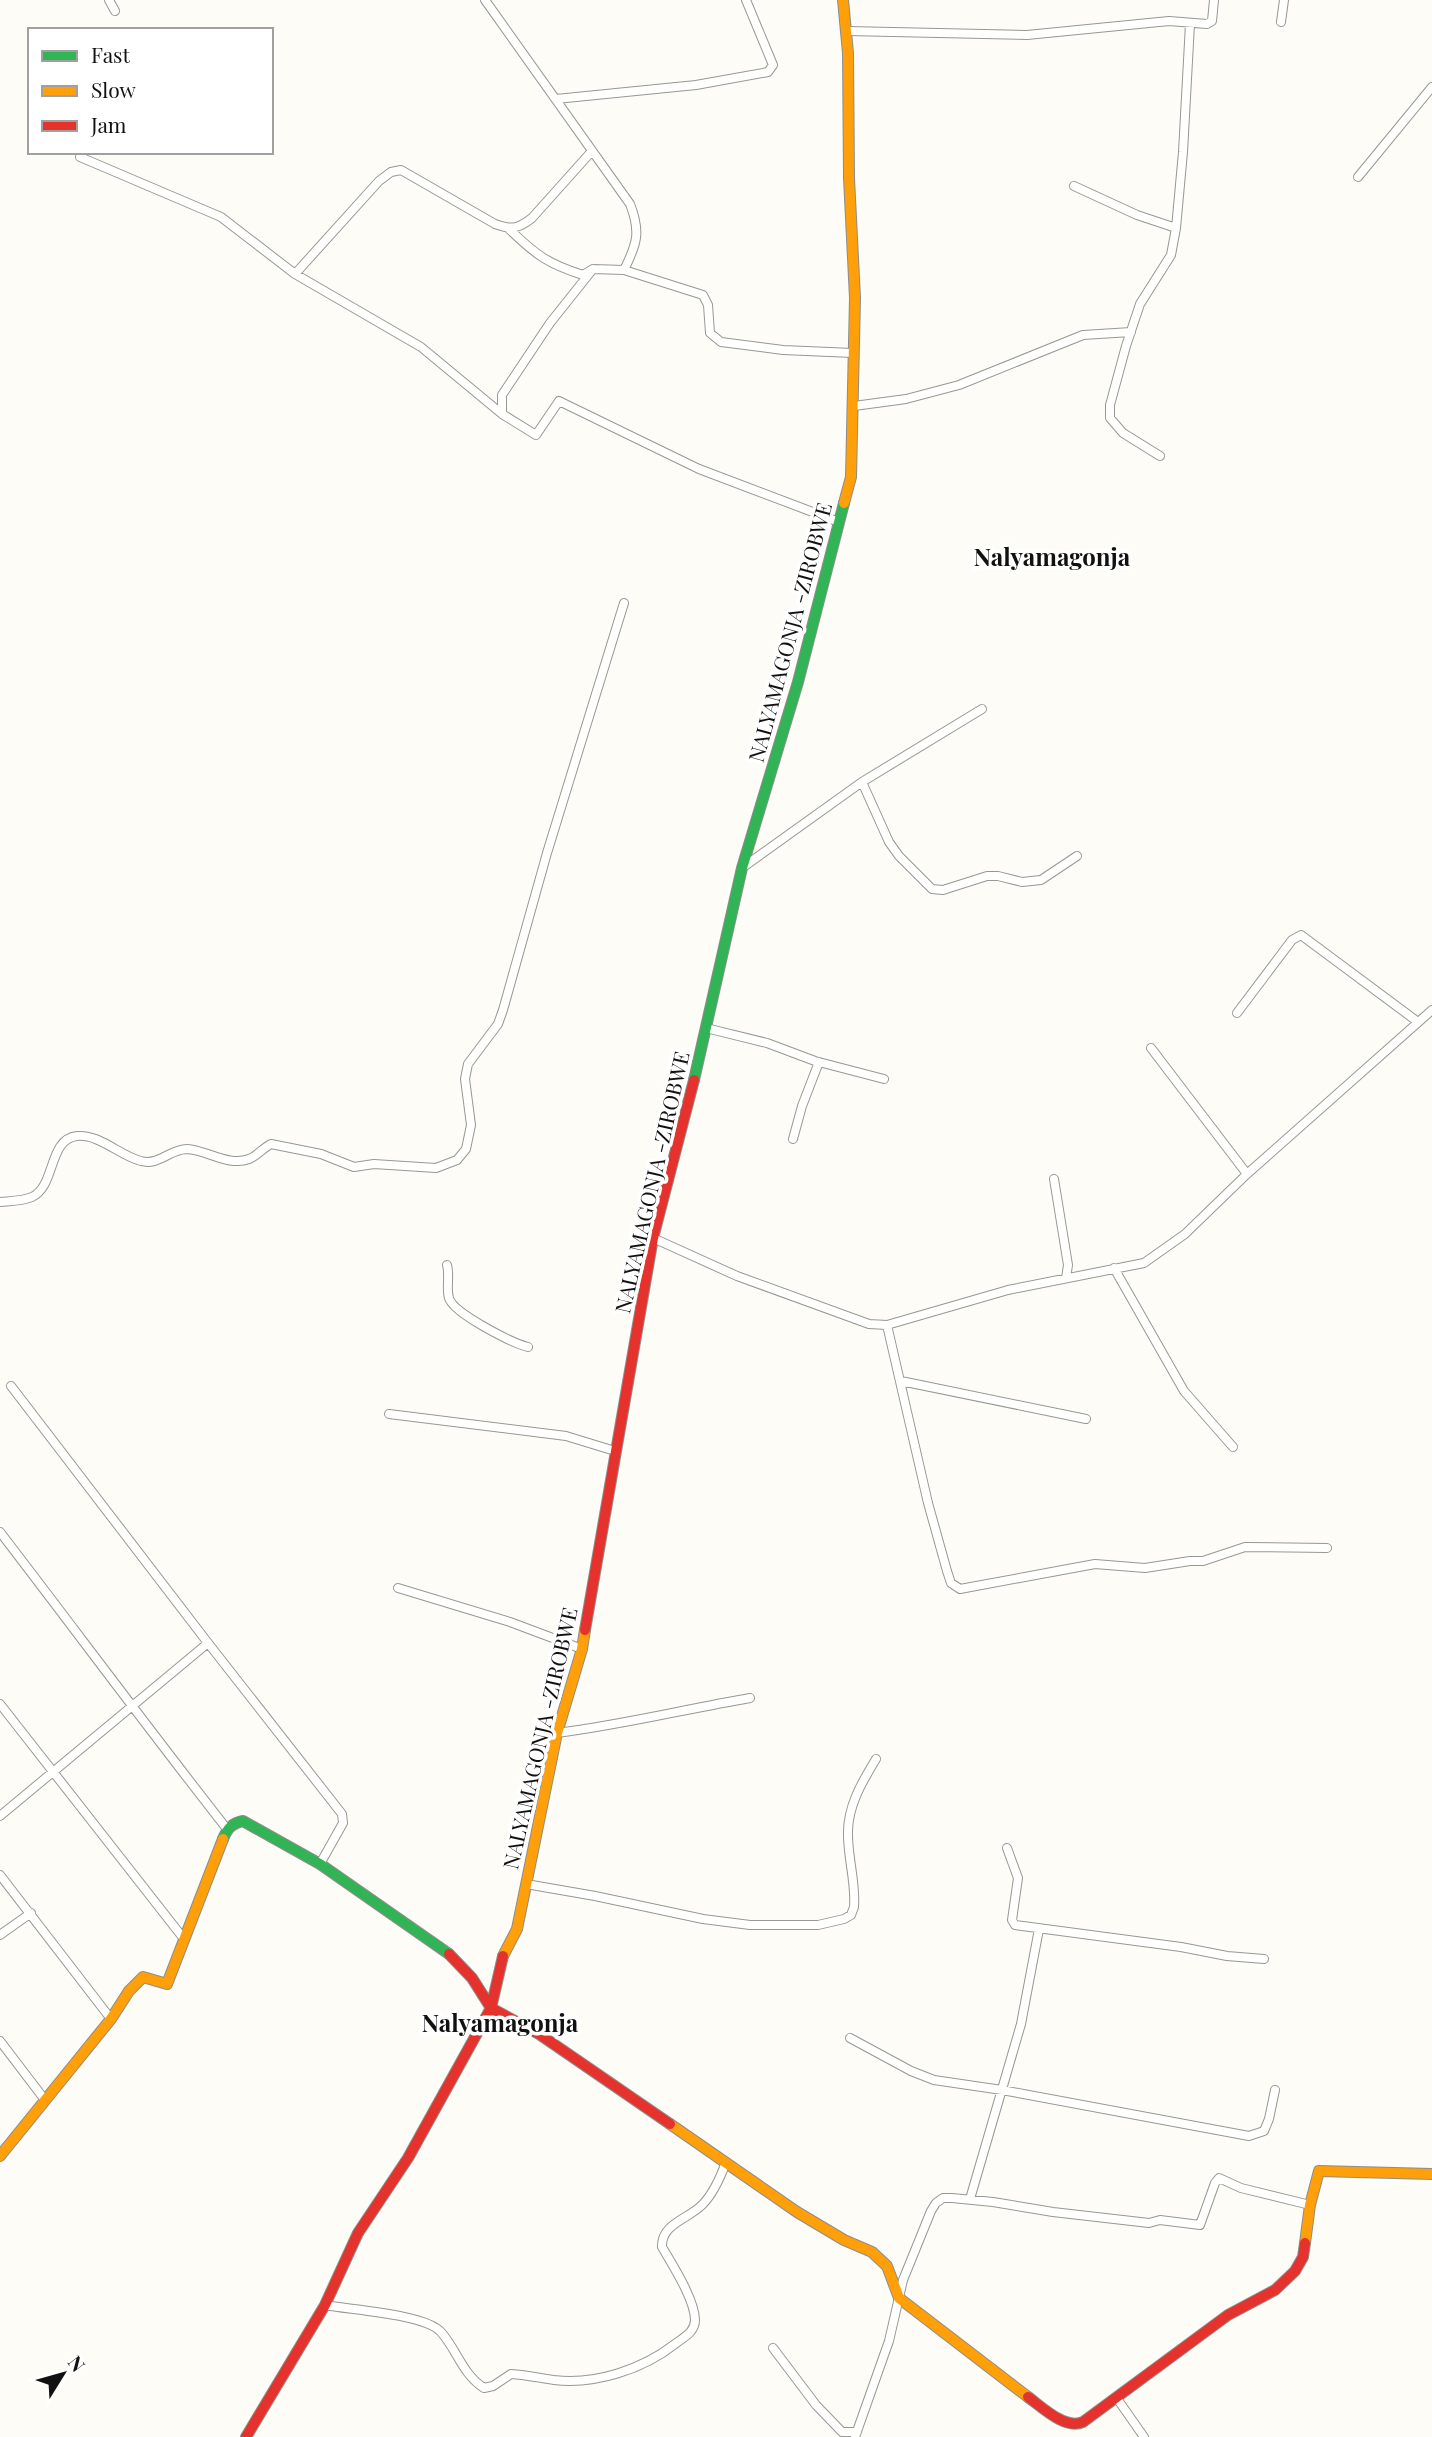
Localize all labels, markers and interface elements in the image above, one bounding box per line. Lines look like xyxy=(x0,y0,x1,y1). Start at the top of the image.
legend xyxy=(28,28,273,154)
text: Fast xyxy=(91,40,130,68)
text: Slow xyxy=(91,75,136,103)
text: Jam xyxy=(90,110,127,138)
street label: NALYAMAGONJA -ZIROBWE xyxy=(741,499,837,765)
district label: Nalyamagonja xyxy=(974,540,1131,572)
street label: NALYAMAGONJA -ZIROBWE xyxy=(607,1048,695,1316)
street label: NALYAMAGONJA -ZIROBWE xyxy=(495,1604,583,1872)
district label: Nalyamagonja xyxy=(422,2006,579,2038)
north arrow xyxy=(28,2339,98,2409)
text: N xyxy=(63,2350,92,2377)

